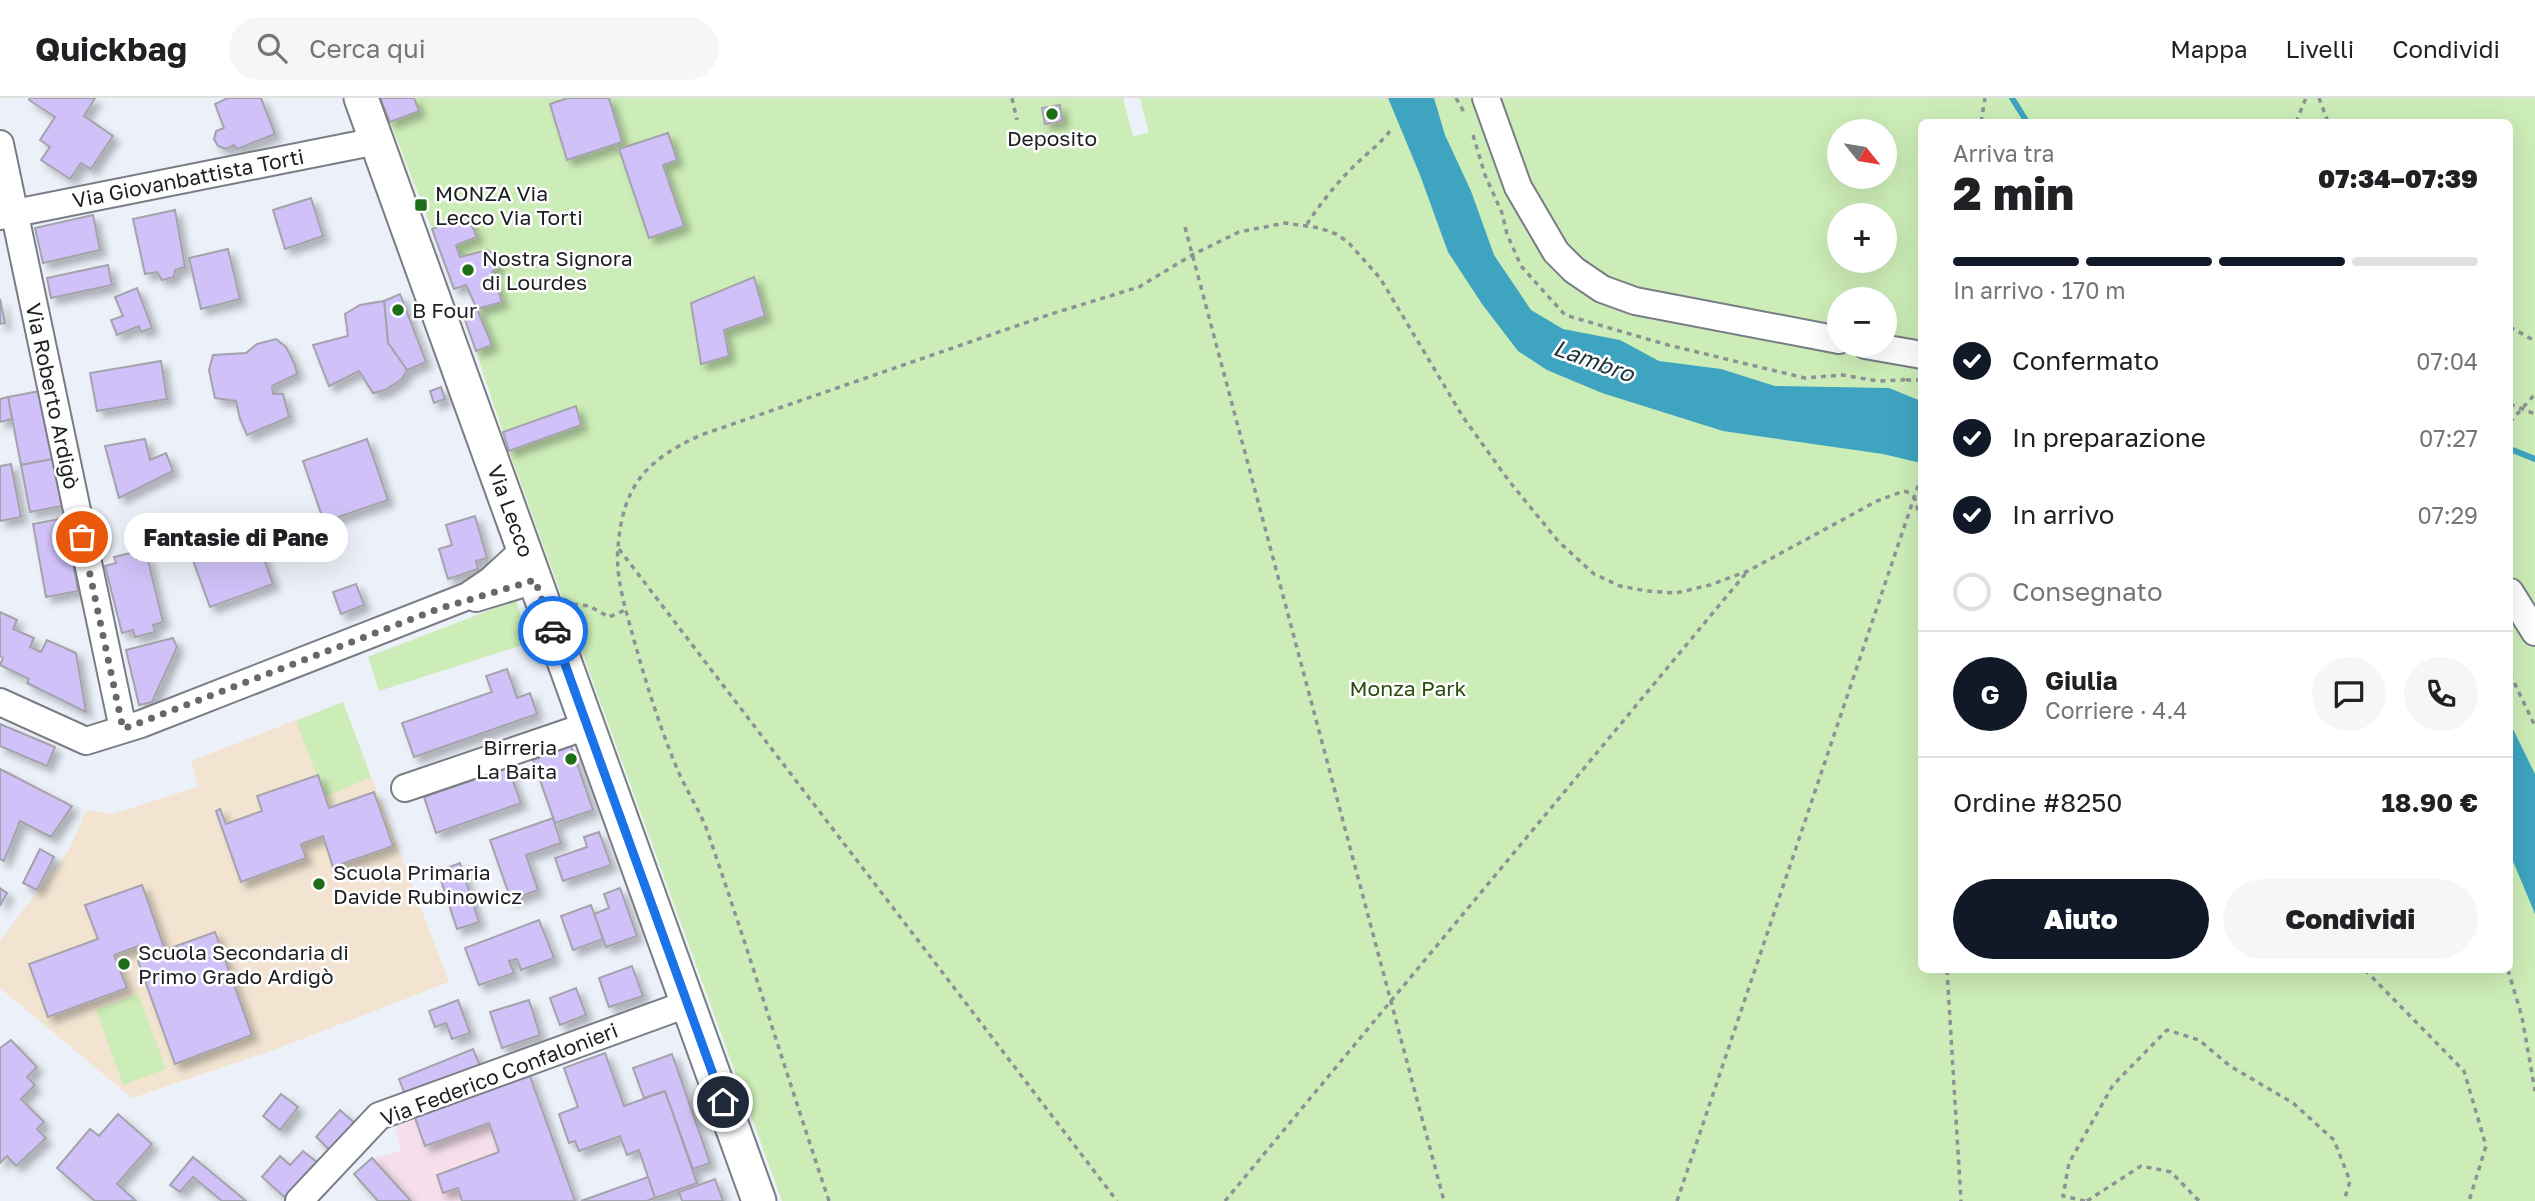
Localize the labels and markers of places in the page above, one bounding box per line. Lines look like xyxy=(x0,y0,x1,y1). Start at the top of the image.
marker: Deposito xyxy=(1044,106,1060,122)
place label: Deposito xyxy=(1007,125,1097,151)
place label: MONZA Via Lecco Via Torti xyxy=(435,180,583,230)
marker: MONZA Via Lecco Via Torti xyxy=(413,197,429,213)
place label: Nostra Signora di Lourdes xyxy=(482,245,633,295)
marker: Nostra Signora di Lourdes xyxy=(460,262,476,278)
place label: B Four xyxy=(412,297,477,323)
marker: B Four xyxy=(390,302,406,318)
pin xyxy=(52,507,112,567)
callout: Fantasie di Pane xyxy=(124,512,348,562)
place label: Birreria La Baita xyxy=(476,734,557,784)
marker: Birreria La Baita xyxy=(563,751,579,767)
place label: Scuola Primaria Davide Rubinowicz xyxy=(333,859,522,909)
marker: Scuola Primaria Davide Rubinowicz xyxy=(311,876,327,892)
place label: Scuola Secondaria di Primo Grado Ardigò xyxy=(138,939,349,989)
marker: Scuola Secondaria di Primo Grado Ardigò xyxy=(116,956,132,972)
pin xyxy=(693,1072,753,1132)

